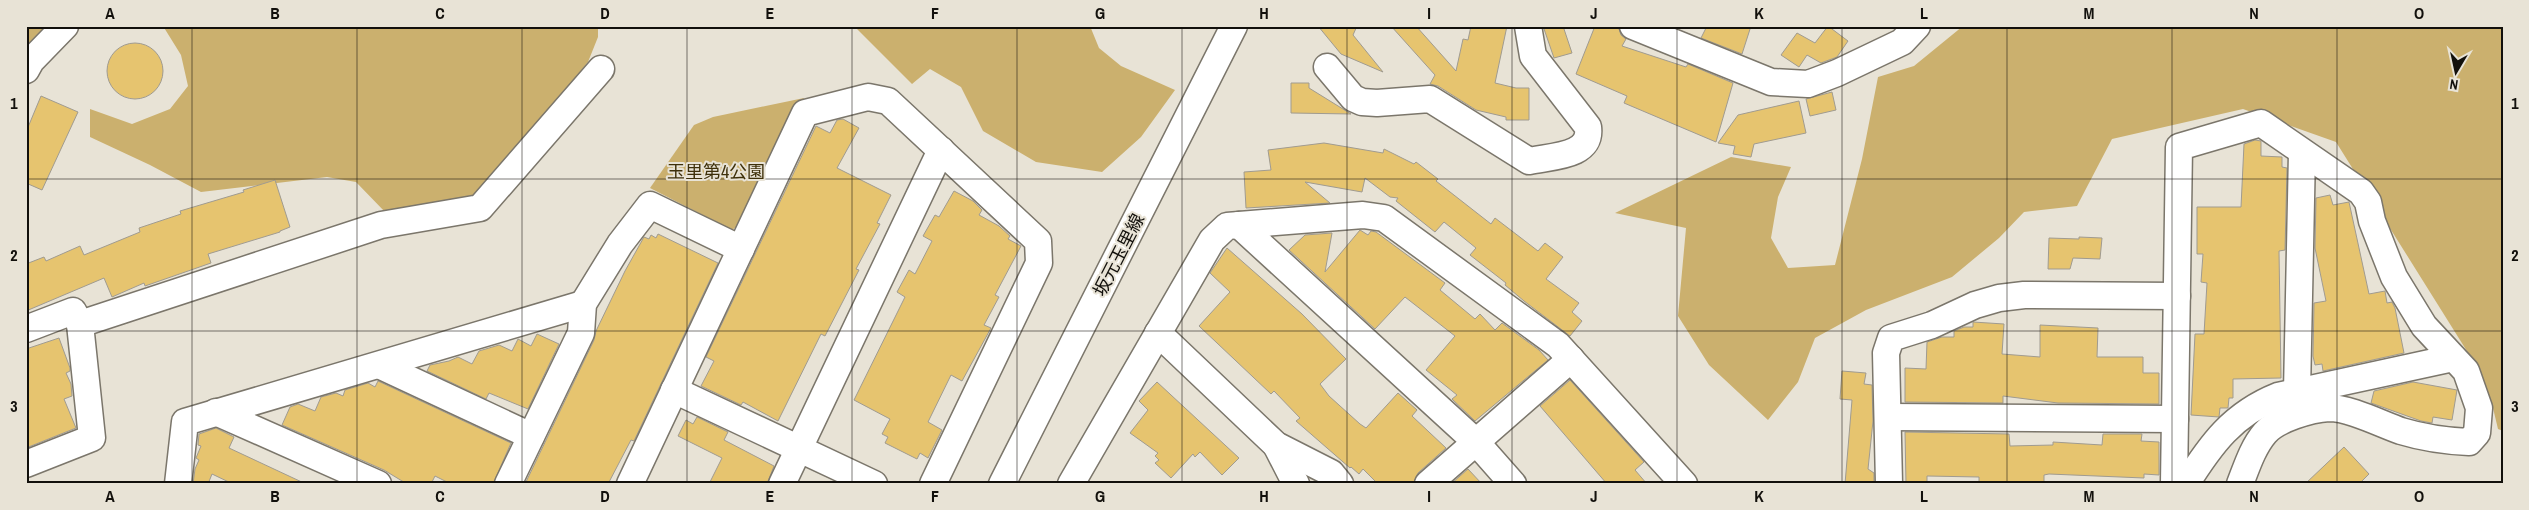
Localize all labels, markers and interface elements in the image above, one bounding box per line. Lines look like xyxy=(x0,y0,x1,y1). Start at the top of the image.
text: A xyxy=(105,2,115,24)
text: B xyxy=(270,2,280,24)
text: C xyxy=(435,2,445,24)
text: D xyxy=(600,2,610,24)
text: E xyxy=(766,2,775,24)
text: F xyxy=(931,2,939,24)
text: G xyxy=(1095,2,1105,24)
text: H xyxy=(1259,2,1269,24)
text: I xyxy=(1427,2,1431,24)
text: J xyxy=(1590,2,1598,24)
text: K xyxy=(1754,2,1764,24)
text: L xyxy=(1920,2,1928,24)
text: M xyxy=(2084,2,2095,24)
text: N xyxy=(2249,2,2259,24)
text: O xyxy=(2414,2,2424,24)
north arrow xyxy=(2432,48,2482,98)
text: N xyxy=(2448,75,2459,94)
text: 1 xyxy=(10,92,18,114)
text: 1 xyxy=(2511,92,2519,114)
park label: 玉里第4公園 xyxy=(667,159,765,184)
street label: 坂元玉里線 xyxy=(1087,209,1150,301)
text: 2 xyxy=(10,244,18,266)
text: 2 xyxy=(2511,244,2519,266)
text: 3 xyxy=(10,395,18,417)
text: 3 xyxy=(2511,395,2519,417)
text: A xyxy=(105,485,115,507)
text: B xyxy=(270,485,280,507)
text: C xyxy=(435,485,445,507)
text: D xyxy=(600,485,610,507)
text: E xyxy=(766,485,775,507)
text: F xyxy=(931,485,939,507)
text: G xyxy=(1095,485,1105,507)
text: H xyxy=(1259,485,1269,507)
text: I xyxy=(1427,485,1431,507)
text: J xyxy=(1590,485,1598,507)
text: K xyxy=(1754,485,1764,507)
text: L xyxy=(1920,485,1928,507)
text: M xyxy=(2084,485,2095,507)
text: N xyxy=(2249,485,2259,507)
text: O xyxy=(2414,485,2424,507)

